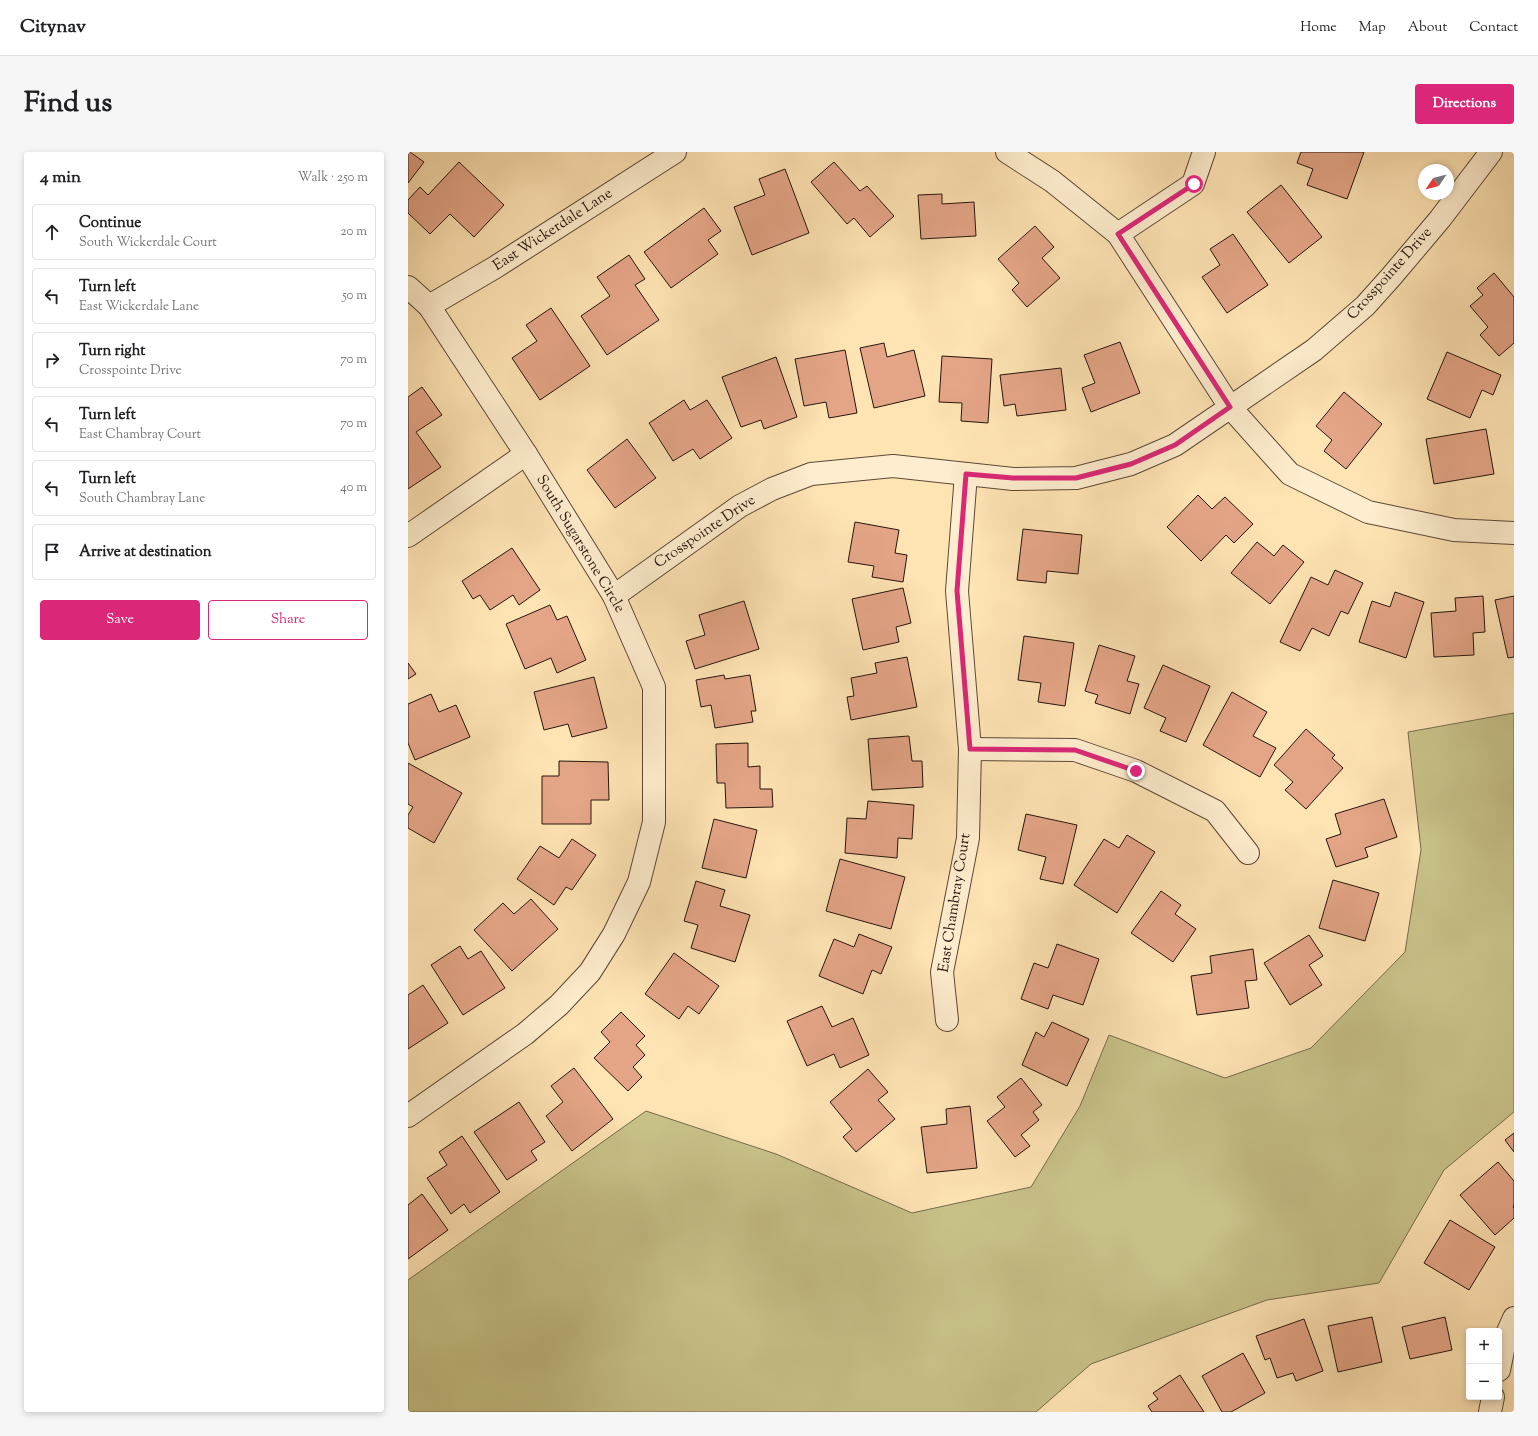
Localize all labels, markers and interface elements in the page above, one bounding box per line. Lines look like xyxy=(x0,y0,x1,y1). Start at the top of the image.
text: Citynav xyxy=(20,14,86,41)
text: Home xyxy=(1300,18,1337,38)
text: Map xyxy=(1359,18,1386,38)
text: About xyxy=(1408,18,1447,38)
text: Contact xyxy=(1469,18,1518,38)
text: Find us xyxy=(24,84,112,124)
button: Directions xyxy=(1415,84,1514,124)
north arrow xyxy=(1418,164,1454,200)
text: 4 min xyxy=(40,166,81,190)
text: Walk · 250 m xyxy=(298,169,368,187)
route start xyxy=(1185,175,1203,193)
street label: East Wickerdale Lane xyxy=(489,183,617,277)
text: Continue xyxy=(79,213,141,234)
icon: ahead xyxy=(41,221,63,243)
text: 20 m xyxy=(341,223,367,241)
street label: Crosspointe Drive xyxy=(1343,223,1437,325)
text: South Wickerdale Court xyxy=(79,234,217,252)
text: Turn left xyxy=(79,277,136,298)
icon: left xyxy=(41,285,63,307)
text: 50 m xyxy=(342,287,367,305)
text: East Wickerdale Lane xyxy=(79,298,199,316)
text: Turn right xyxy=(79,341,145,362)
icon: right xyxy=(41,349,63,371)
text: 70 m xyxy=(340,351,367,369)
text: Crosspointe Drive xyxy=(79,362,182,380)
text: Turn left xyxy=(79,405,136,426)
icon: left xyxy=(41,413,63,435)
text: 70 m xyxy=(340,415,367,433)
text: East Chambray Court xyxy=(79,426,201,444)
text: Turn left xyxy=(79,469,136,490)
street label: South Sugarstone Circle xyxy=(530,471,630,617)
icon: left xyxy=(41,477,63,499)
text: 40 m xyxy=(340,479,367,497)
text: South Chambray Lane xyxy=(79,490,205,508)
street label: Crosspointe Drive xyxy=(650,490,760,574)
icon: arrive xyxy=(41,541,63,563)
text: Arrive at destination xyxy=(79,542,212,563)
button: Save xyxy=(40,600,200,640)
button: Share xyxy=(208,600,368,640)
route end xyxy=(1127,762,1145,780)
street label: East Chambray Court xyxy=(934,832,976,974)
map controls xyxy=(1466,1328,1502,1400)
button: + xyxy=(1466,1328,1502,1364)
button: − xyxy=(1466,1364,1502,1400)

